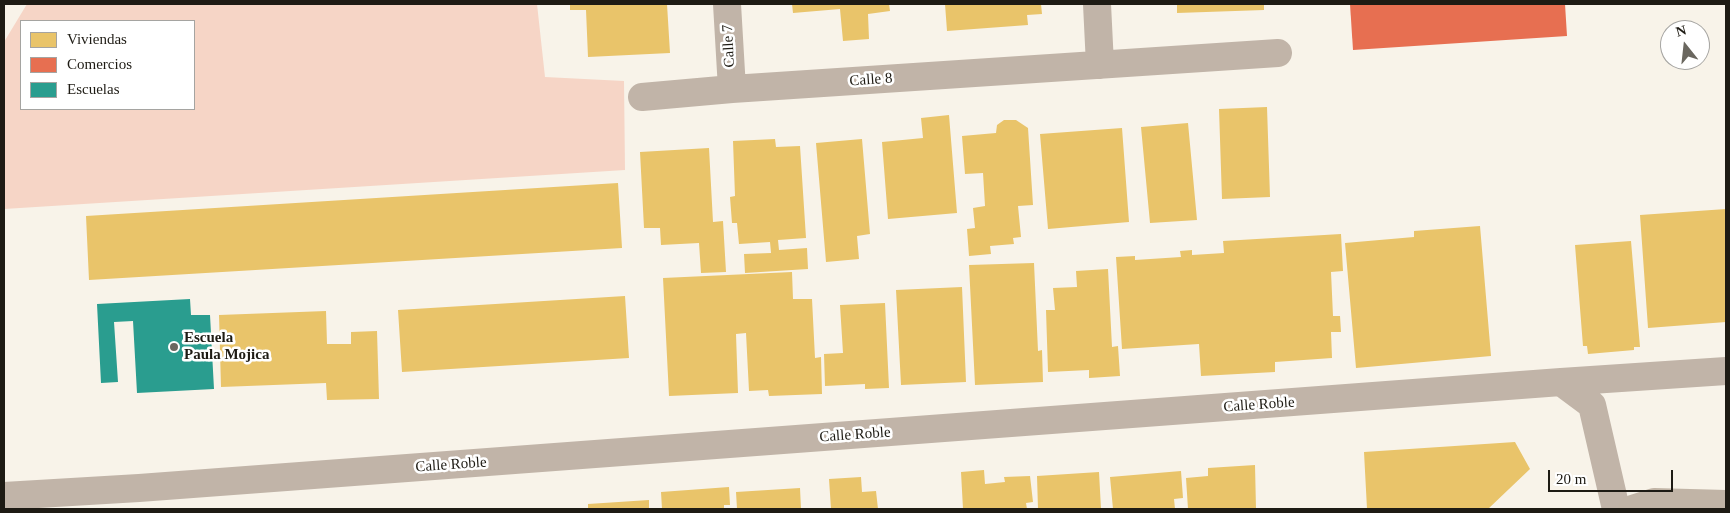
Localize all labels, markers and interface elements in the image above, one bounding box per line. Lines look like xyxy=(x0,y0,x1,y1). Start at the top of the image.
legend xyxy=(20,20,195,110)
north arrow xyxy=(1660,20,1710,70)
text: N xyxy=(1674,22,1688,40)
street label: Calle 7 xyxy=(719,24,739,68)
text: Viviendas xyxy=(67,31,127,47)
text: Comercios xyxy=(67,56,132,72)
street label: Calle 8 xyxy=(849,70,893,90)
text: Escuelas xyxy=(67,81,119,97)
place label: Escuela Paula Mojica xyxy=(184,329,269,364)
marker: Escuela Paula Mojica xyxy=(168,341,180,353)
street label: Calle Roble xyxy=(1223,394,1295,416)
street label: Calle Roble xyxy=(819,424,891,446)
street label: Calle Roble xyxy=(415,454,487,476)
scale bar xyxy=(1550,460,1675,492)
text: 20 m xyxy=(1556,471,1586,487)

